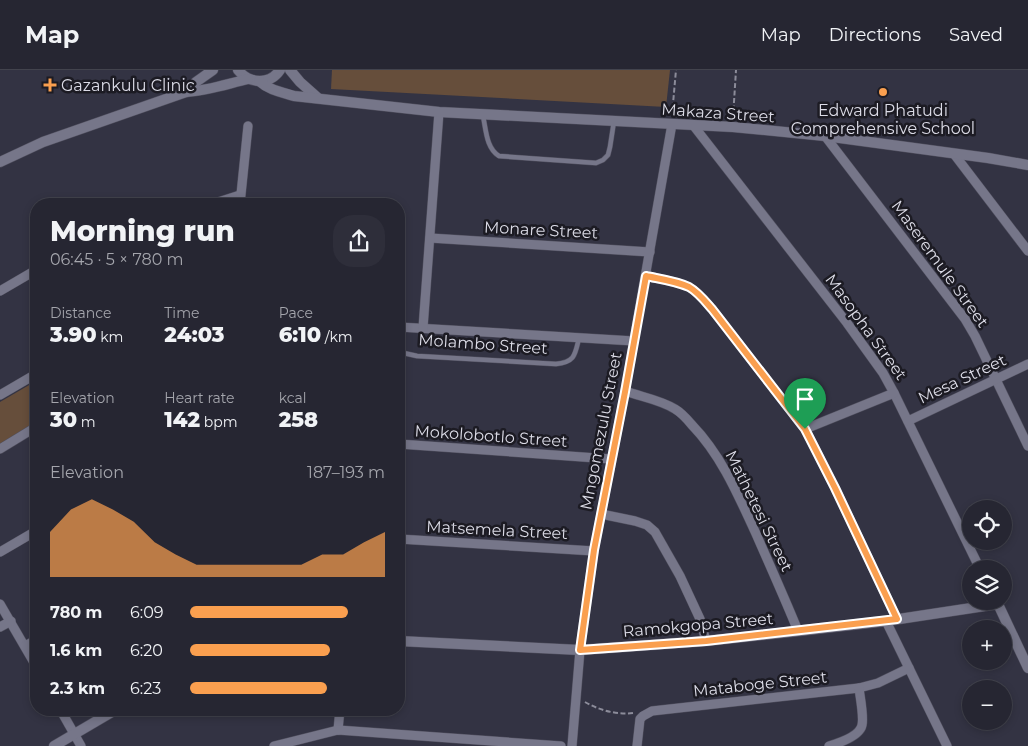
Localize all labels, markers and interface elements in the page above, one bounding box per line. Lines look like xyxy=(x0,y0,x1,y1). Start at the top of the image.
text: Map xyxy=(25,20,79,49)
text: Map xyxy=(761,24,801,46)
text: Directions xyxy=(829,24,921,46)
text: Saved xyxy=(949,24,1003,46)
place label: Gazankulu Clinic xyxy=(61,76,195,95)
marker: Gazankulu Clinic xyxy=(43,78,57,92)
marker: Edward Phatudi Comprehensive School xyxy=(877,86,889,98)
street label: Makaza Street xyxy=(661,100,776,126)
place label: Edward Phatudi Comprehensive School xyxy=(791,101,975,138)
street label: Maseremule Street xyxy=(888,197,993,332)
text: Morning run xyxy=(50,214,235,248)
button: share xyxy=(333,215,385,267)
street label: Monare Street xyxy=(484,218,599,242)
text: 06:45 · 5 × 780 m xyxy=(50,250,183,269)
street label: Masopha Street xyxy=(821,270,911,384)
text: Distance xyxy=(50,304,112,322)
text: Time xyxy=(164,304,199,322)
text: Pace xyxy=(279,304,313,322)
text: 3.90 xyxy=(50,322,97,347)
text: 24:03 xyxy=(164,322,224,347)
text: 6:10 xyxy=(279,322,321,347)
text: km xyxy=(97,328,123,346)
text: /km xyxy=(321,328,353,346)
street label: Molambo Street xyxy=(418,330,549,358)
street label: Mngomezulu Street xyxy=(576,350,626,511)
street label: Mesa Street xyxy=(915,350,1009,408)
pin xyxy=(784,378,826,429)
icon: arrive xyxy=(791,385,819,413)
text: Elevation xyxy=(50,389,115,407)
text: Heart rate xyxy=(164,389,235,407)
text: kcal xyxy=(279,389,307,407)
text: 30 xyxy=(50,407,77,432)
text: 142 xyxy=(164,407,200,432)
text: 258 xyxy=(279,407,318,432)
text: m xyxy=(77,413,96,431)
text: bpm xyxy=(200,413,238,431)
street label: Mokolobotlo Street xyxy=(414,421,569,451)
street label: Mathetesi Street xyxy=(721,447,797,575)
text: Elevation xyxy=(50,463,124,482)
text: 187–193 m xyxy=(307,463,385,482)
map controls xyxy=(962,500,1012,730)
button: locate xyxy=(962,500,1012,550)
street label: Matsemela Street xyxy=(426,517,569,543)
button: layers xyxy=(962,560,1012,610)
text: 780 m xyxy=(50,603,102,622)
text: 6:09 xyxy=(130,603,163,622)
street label: Ramokgopa Street xyxy=(622,609,775,641)
button: + xyxy=(962,620,1012,670)
text: 1.6 km xyxy=(50,641,102,660)
text: 6:20 xyxy=(130,641,163,660)
street label: Mataboge Street xyxy=(692,667,828,700)
text: 2.3 km xyxy=(50,679,105,698)
text: 6:23 xyxy=(130,679,161,698)
button: − xyxy=(962,680,1012,730)

